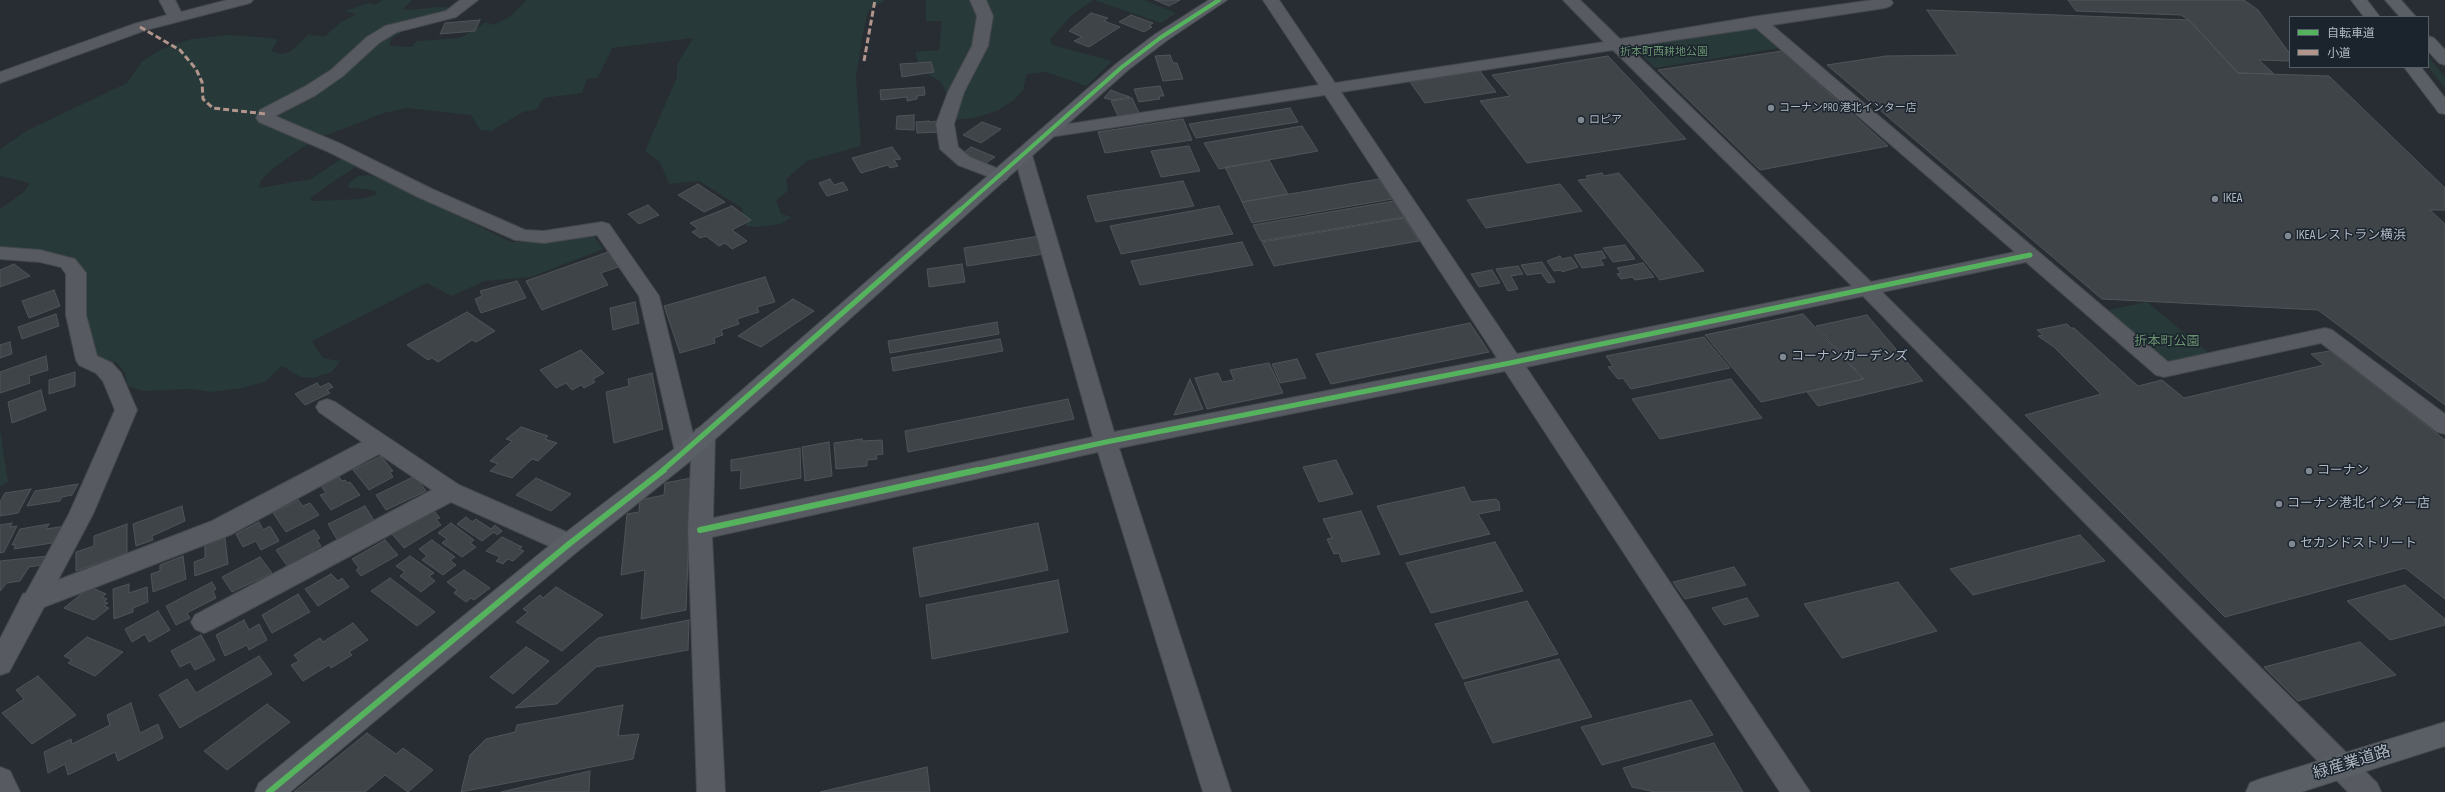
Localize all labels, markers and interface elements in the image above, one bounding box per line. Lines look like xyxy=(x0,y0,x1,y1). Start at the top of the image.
legend xyxy=(2289,16,2429,68)
text: 自転車道 xyxy=(2327,26,2375,41)
park label: 折本町西耕地公園 xyxy=(1620,45,1708,59)
text: 小道 xyxy=(2327,46,2351,61)
place label: コーナンPRO 港北インター店 xyxy=(1779,101,1917,115)
marker: コーナンPRO 港北インター店 xyxy=(1766,103,1776,113)
place label: ロピア xyxy=(1589,113,1622,127)
marker: ロピア xyxy=(1576,115,1586,125)
place label: IKEA xyxy=(2223,191,2242,207)
marker: IKEA xyxy=(2210,194,2220,204)
place label: IKEAレストラン横浜 xyxy=(2296,228,2406,244)
marker: IKEAレストラン横浜 xyxy=(2283,231,2293,241)
park label: 折本町公園 xyxy=(2135,334,2199,350)
place label: コーナンガーデンズ xyxy=(1791,349,1908,365)
marker: コーナンガーデンズ xyxy=(1778,352,1788,362)
place label: コーナン xyxy=(2317,463,2369,479)
marker: コーナン xyxy=(2304,466,2314,476)
place label: コーナン港北インター店 xyxy=(2287,496,2430,512)
marker: コーナン港北インター店 xyxy=(2274,499,2284,509)
place label: セカンドストリート xyxy=(2300,536,2417,552)
marker: セカンドストリート xyxy=(2287,539,2297,549)
street label: 緑産業道路 xyxy=(2311,742,2393,784)

